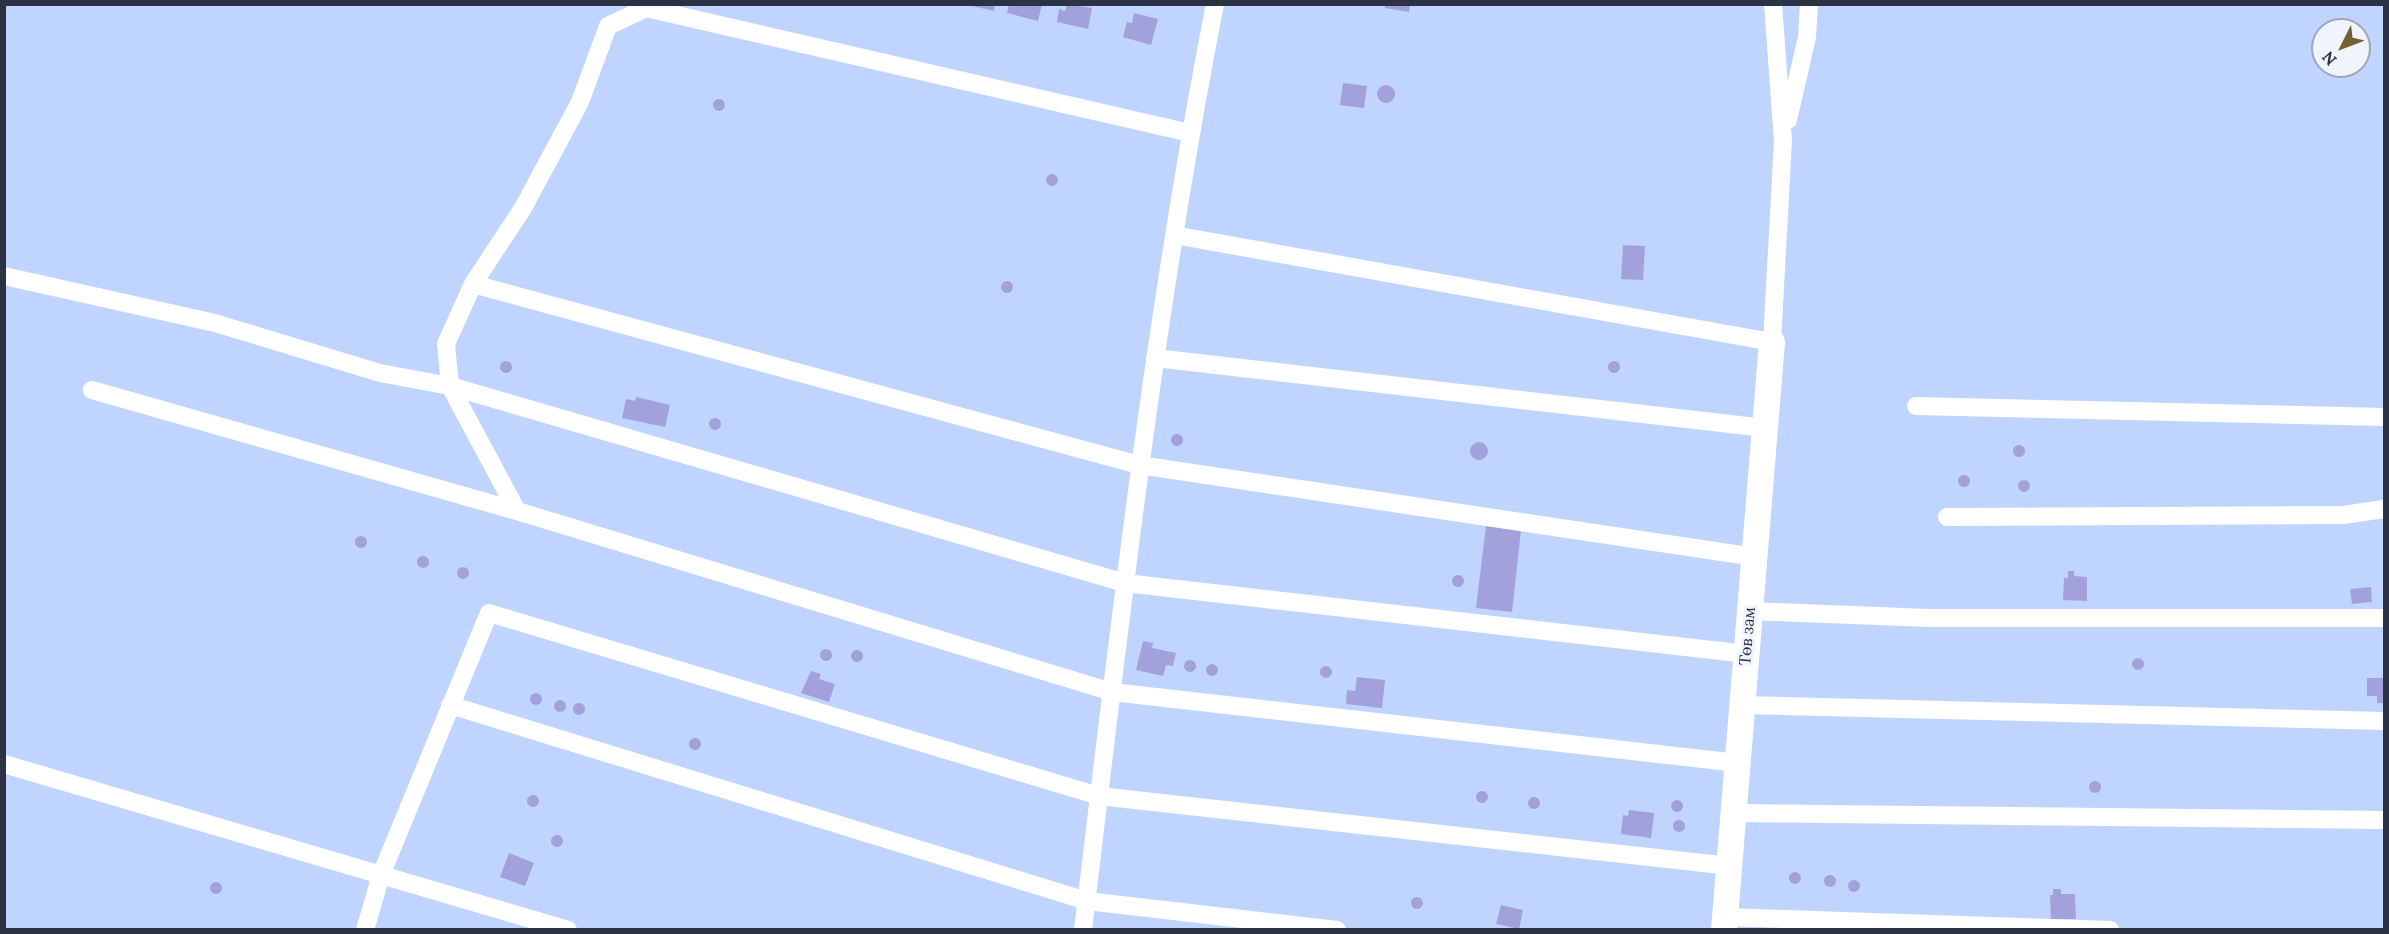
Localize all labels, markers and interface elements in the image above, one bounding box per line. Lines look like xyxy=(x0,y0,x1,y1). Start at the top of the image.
north arrow xyxy=(2311,18,2371,78)
text: N xyxy=(2318,47,2341,70)
street label: Төв зам xyxy=(1736,606,1760,666)

